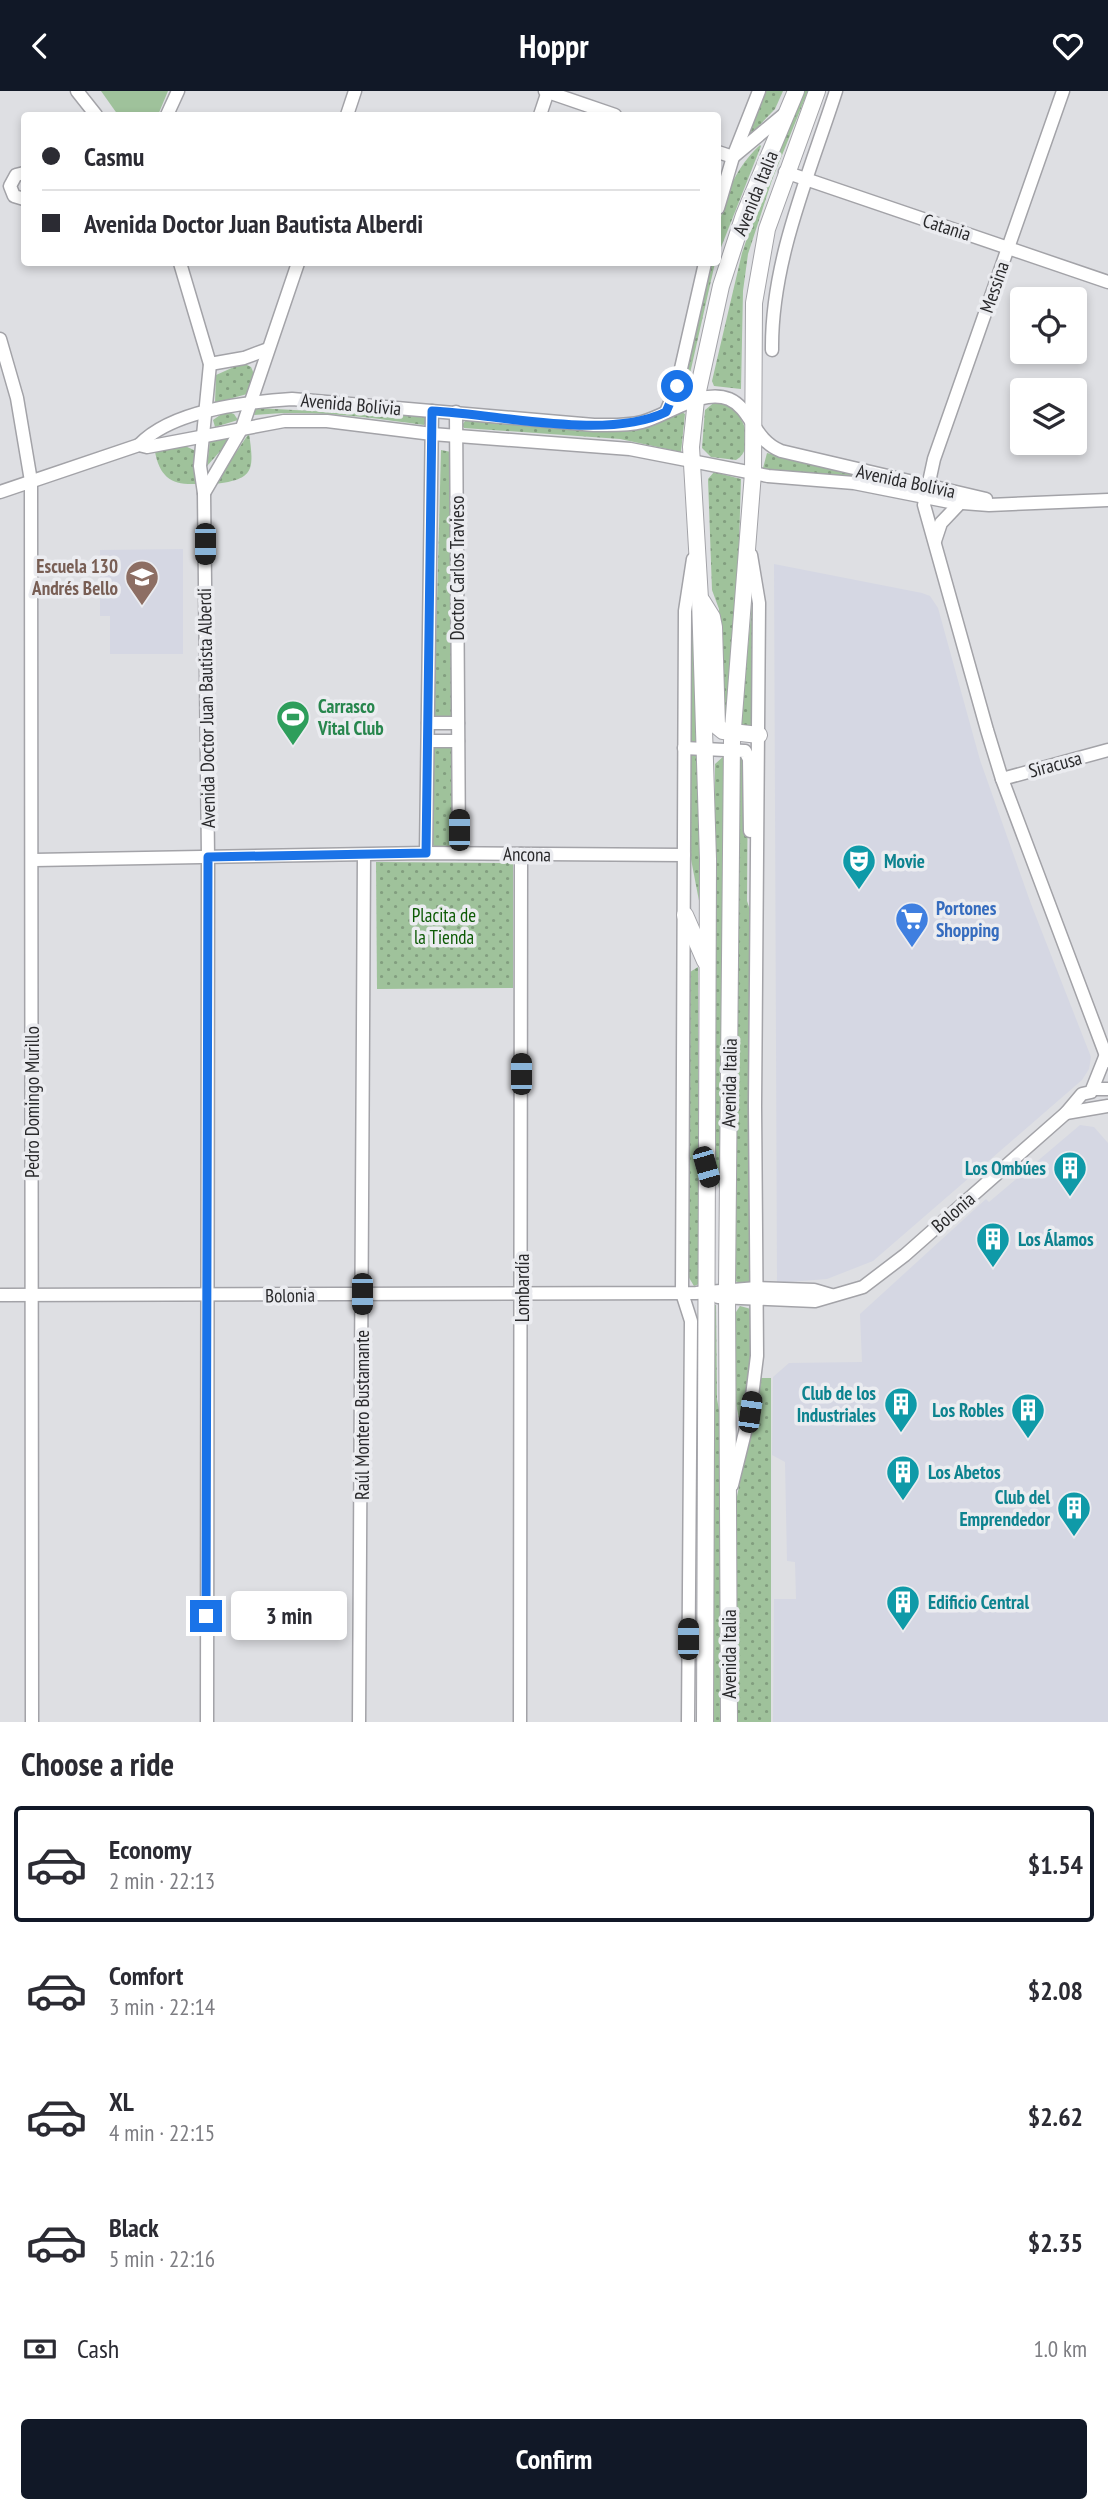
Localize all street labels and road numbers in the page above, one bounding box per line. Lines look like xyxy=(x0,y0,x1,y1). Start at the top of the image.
street label: Avenida Italia xyxy=(727,147,783,239)
street label: Catania xyxy=(920,208,974,246)
street label: Messina xyxy=(974,258,1014,316)
street label: Avenida Bolivia xyxy=(300,388,402,420)
street label: Avenida Bolivia xyxy=(854,459,958,503)
street label: Doctor Carlos Travieso xyxy=(445,496,469,640)
street label: Avenida Doctor Juan Bautista Alberdi xyxy=(192,588,220,828)
street label: Siracusa xyxy=(1026,745,1084,783)
street label: Ancona xyxy=(503,842,551,866)
street label: Pedro Domingo Murillo xyxy=(20,1026,44,1178)
street label: Avenida Italia xyxy=(716,1038,742,1128)
street label: Bolonia xyxy=(926,1187,980,1237)
street label: Lombardía xyxy=(510,1254,534,1322)
street label: Bolonia xyxy=(265,1283,315,1307)
street label: Raúl Montero Bustamante xyxy=(350,1330,374,1500)
street label: Avenida Italia xyxy=(717,1609,741,1699)

